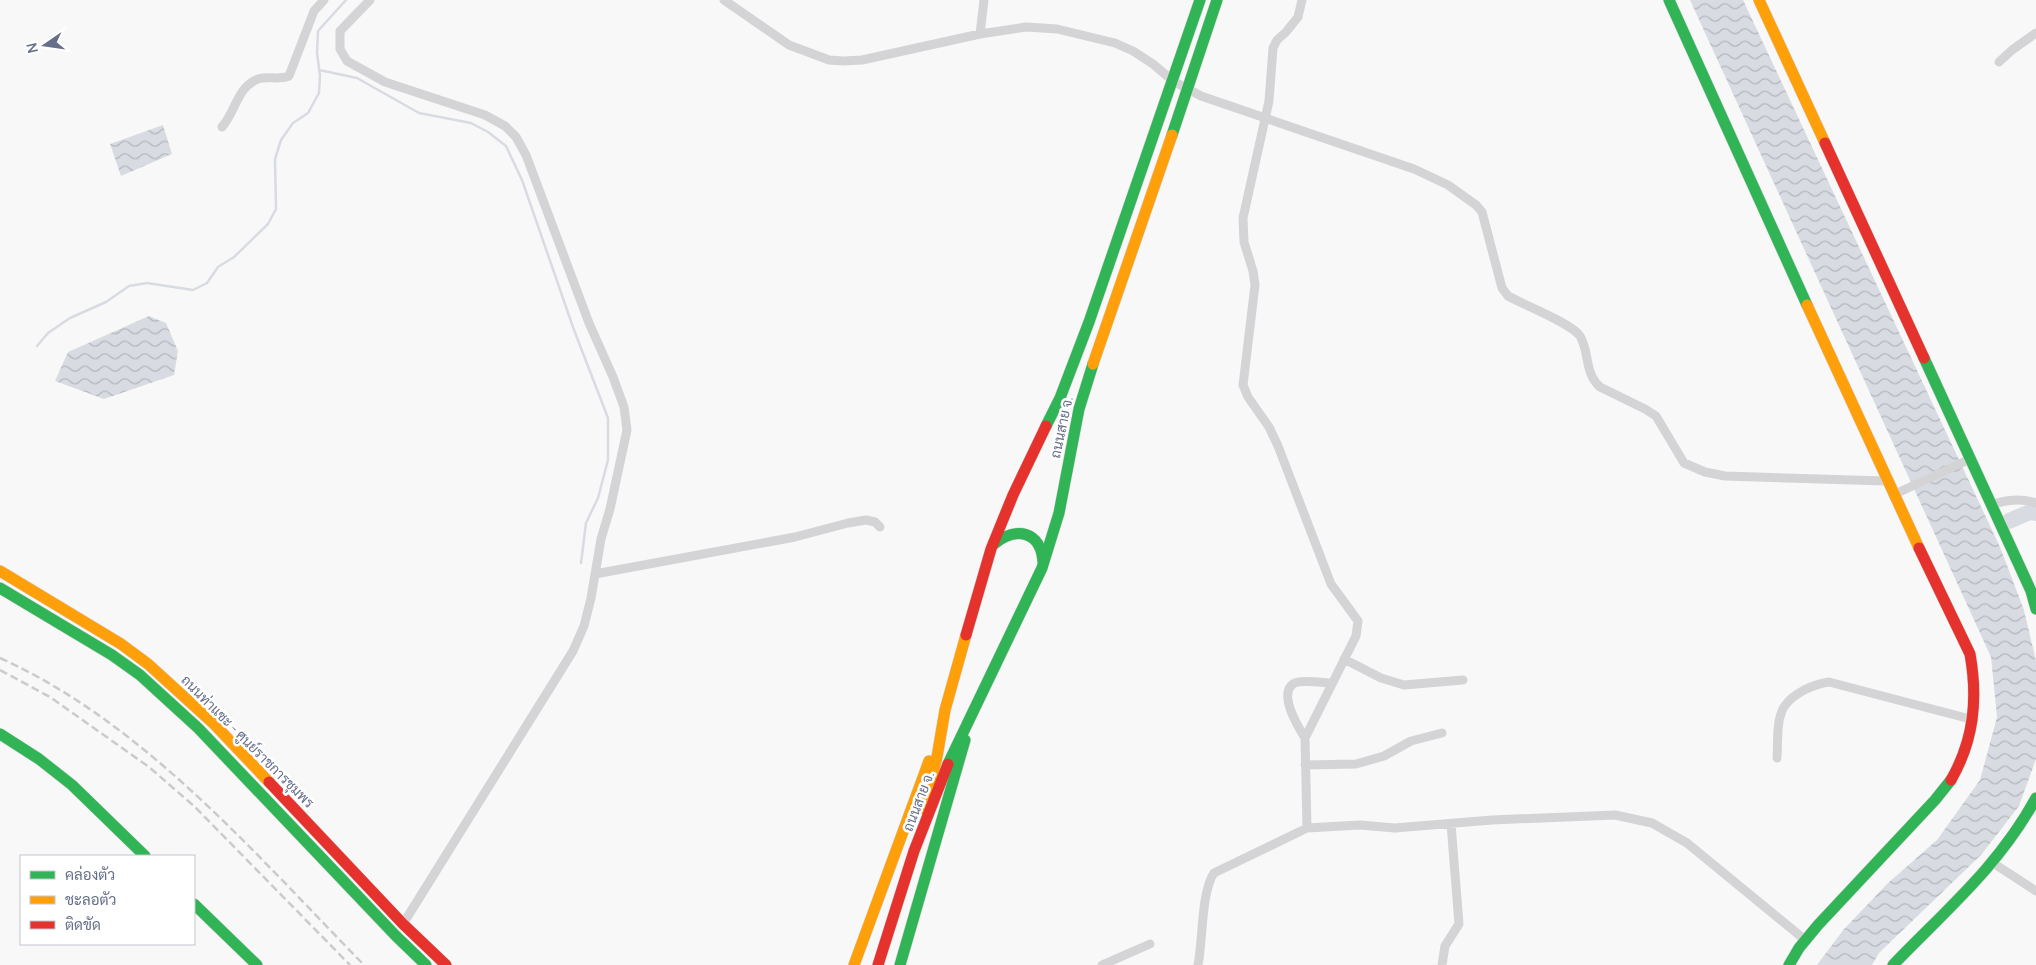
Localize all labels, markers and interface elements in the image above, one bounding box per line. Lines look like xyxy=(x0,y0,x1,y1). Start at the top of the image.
north arrow xyxy=(20,20,70,70)
text: N xyxy=(21,41,42,55)
street label: ถนนสาย จ. xyxy=(1045,394,1077,460)
street label: ถนนท่าแซะ - ศูนย์ราชการชุมพร xyxy=(177,670,319,812)
street label: ถนนสาย จ. xyxy=(898,768,938,834)
legend xyxy=(20,855,195,945)
text: คล่องตัว xyxy=(65,864,115,885)
text: ชะลอตัว xyxy=(65,889,116,910)
text: ติดขัด xyxy=(65,914,101,935)

